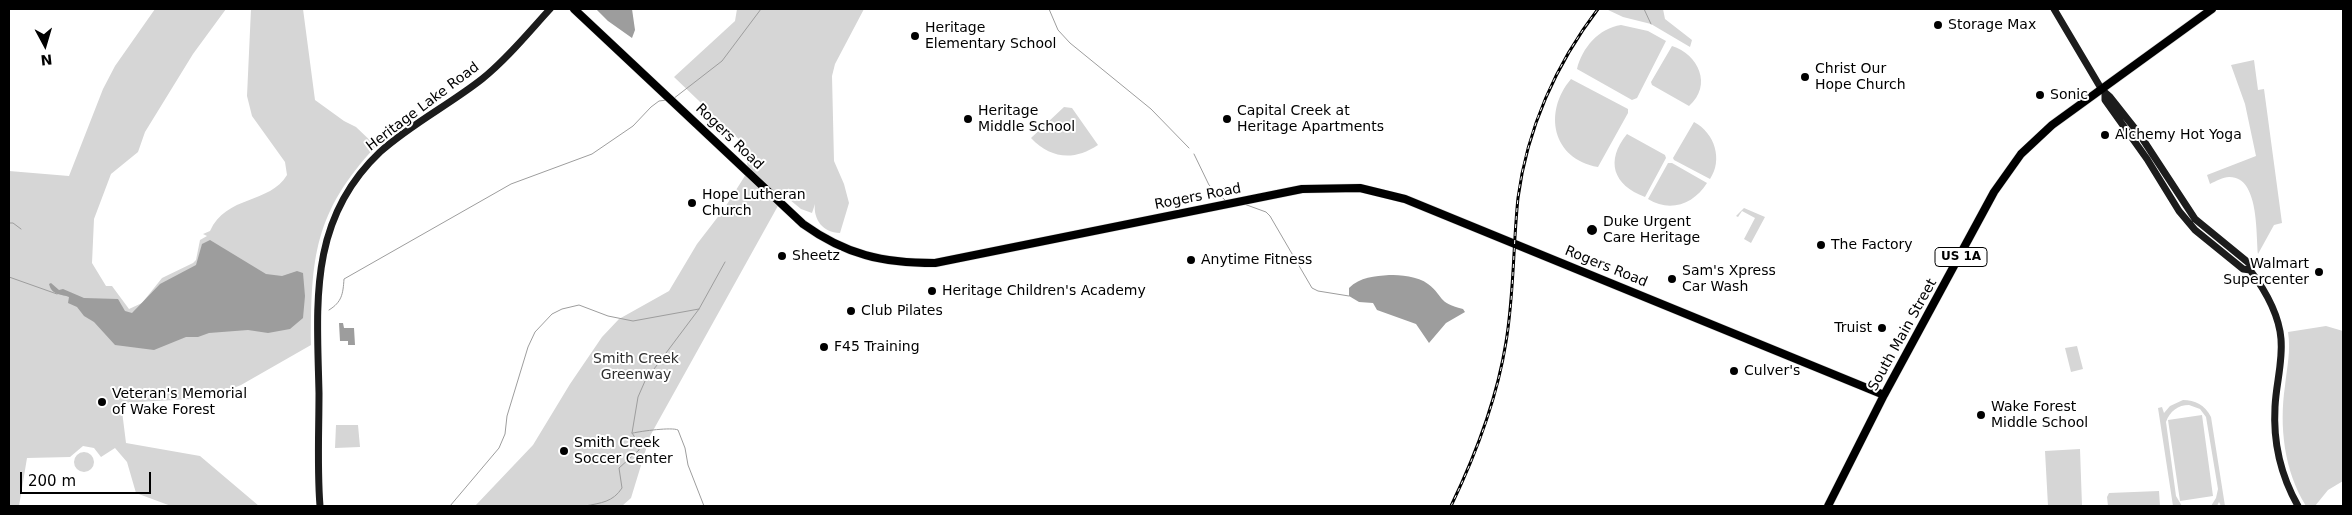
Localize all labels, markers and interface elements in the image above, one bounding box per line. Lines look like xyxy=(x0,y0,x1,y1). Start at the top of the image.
place label: Storage Max xyxy=(1948,17,2036,33)
marker: Storage Max xyxy=(1932,19,1944,31)
north arrow xyxy=(20,20,70,70)
place label: Heritage Elementary School xyxy=(925,20,1057,52)
marker: Heritage Elementary School xyxy=(909,30,921,42)
text: N xyxy=(40,51,53,68)
street label: Heritage Lake Road xyxy=(363,59,483,155)
place label: Christ Our Hope Church xyxy=(1815,61,1906,94)
marker: Christ Our Hope Church xyxy=(1799,71,1811,83)
place label: Sonic xyxy=(2050,87,2088,103)
marker: Sonic xyxy=(2034,89,2046,101)
street label: Rogers Road xyxy=(692,100,766,174)
place label: Heritage Middle School xyxy=(978,103,1075,136)
place label: Capital Creek at Heritage Apartments xyxy=(1237,103,1384,136)
marker: Heritage Middle School xyxy=(962,113,974,125)
marker: Capital Creek at Heritage Apartments xyxy=(1221,113,1233,125)
place label: Alchemy Hot Yoga xyxy=(2115,127,2242,143)
marker: Alchemy Hot Yoga xyxy=(2099,129,2111,141)
street label: Rogers Road xyxy=(1153,180,1243,214)
place label: Hope Lutheran Church xyxy=(702,187,806,220)
marker: Hope Lutheran Church xyxy=(686,197,698,209)
place label: Duke Urgent Care Heritage xyxy=(1603,214,1700,246)
marker: Duke Urgent Care Heritage xyxy=(1585,223,1599,237)
place label: The Factory xyxy=(1831,237,1913,253)
marker: The Factory xyxy=(1815,239,1827,251)
street label: Rogers Road xyxy=(1562,243,1650,291)
place label: Sheetz xyxy=(792,248,840,264)
road number: US 1A xyxy=(1935,248,1987,266)
marker: Sheetz xyxy=(776,250,788,262)
place label: Anytime Fitness xyxy=(1201,252,1312,268)
marker: Anytime Fitness xyxy=(1185,254,1197,266)
place label: Walmart Supercenter xyxy=(2223,256,2309,288)
place label: Sam's Xpress Car Wash xyxy=(1682,263,1776,296)
marker: Walmart Supercenter xyxy=(2313,266,2325,278)
marker: Sam's Xpress Car Wash xyxy=(1666,273,1678,285)
street label: South Main Street xyxy=(1865,276,1941,394)
place label: Heritage Children's Academy xyxy=(942,283,1146,299)
marker: Heritage Children's Academy xyxy=(926,285,938,297)
place label: Club Pilates xyxy=(861,303,943,319)
marker: Club Pilates xyxy=(845,305,857,317)
place label: Truist xyxy=(1834,320,1872,336)
marker: Truist xyxy=(1876,322,1888,334)
place label: F45 Training xyxy=(834,339,920,355)
marker: F45 Training xyxy=(818,341,830,353)
park label: Smith Creek Greenway xyxy=(593,351,679,384)
place label: Culver's xyxy=(1744,363,1800,379)
marker: Culver's xyxy=(1728,365,1740,377)
place label: Veteran's Memorial of Wake Forest xyxy=(112,386,247,418)
marker: Veteran's Memorial of Wake Forest xyxy=(96,396,108,408)
place label: Wake Forest Middle School xyxy=(1991,399,2088,432)
marker: Wake Forest Middle School xyxy=(1975,409,1987,421)
place label: Smith Creek Soccer Center xyxy=(574,435,673,468)
marker: Smith Creek Soccer Center xyxy=(558,445,570,457)
scale bar xyxy=(22,462,154,494)
text: 200 m xyxy=(28,472,76,490)

